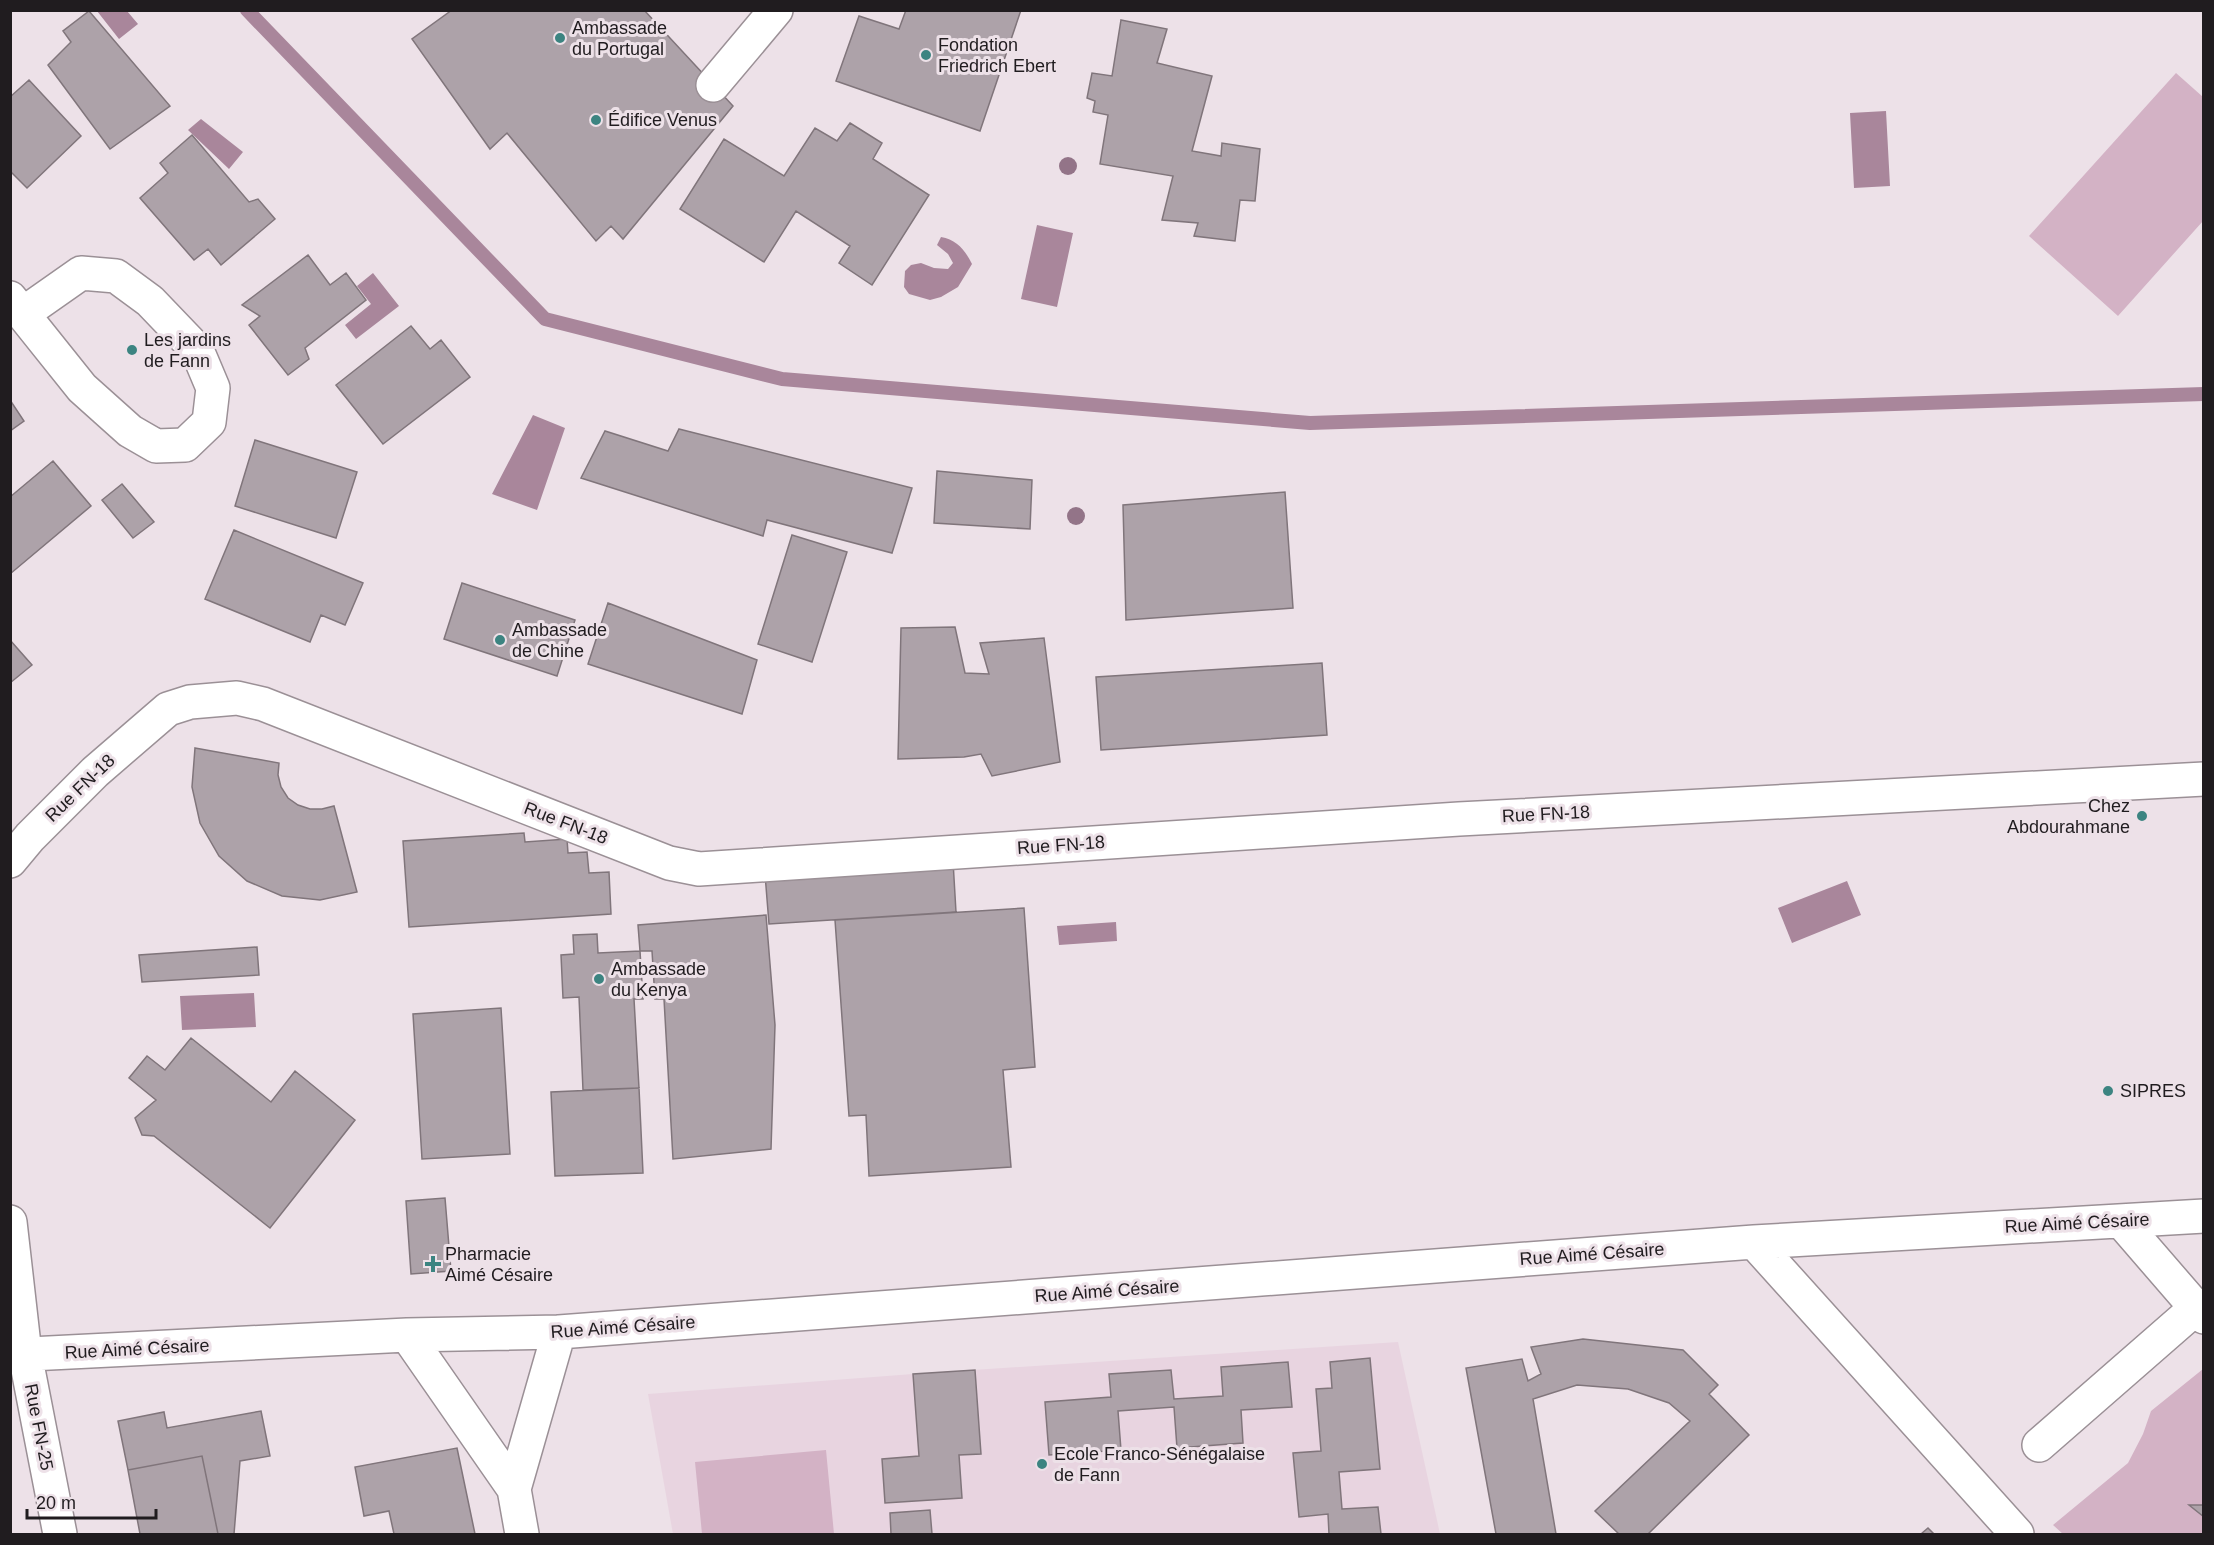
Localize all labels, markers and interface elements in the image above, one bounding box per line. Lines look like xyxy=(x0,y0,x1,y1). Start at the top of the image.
place label: Ambassade du Portugal xyxy=(572,18,667,59)
marker: Ambassade du Portugal xyxy=(553,31,567,45)
place label: Fondation Friedrich Ebert xyxy=(938,35,1056,76)
marker: Fondation Friedrich Ebert xyxy=(919,48,933,62)
place label: Édifice Venus xyxy=(608,110,717,130)
marker: Édifice Venus xyxy=(589,113,603,127)
place label: Les jardins de Fann xyxy=(144,330,231,371)
marker: Les jardins de Fann xyxy=(125,343,139,357)
place label: Ambassade de Chine xyxy=(512,620,607,661)
marker: Ambassade de Chine xyxy=(493,633,507,647)
street label: Rue FN-18 xyxy=(41,750,119,826)
place label: Chez Abdourahmane xyxy=(2007,796,2130,837)
street label: Rue FN-18 xyxy=(521,798,611,848)
street label: Rue FN-18 xyxy=(1502,802,1590,826)
marker: Chez Abdourahmane xyxy=(2135,809,2149,823)
street label: Rue FN-18 xyxy=(1016,832,1106,858)
place label: Ambassade du Kenya xyxy=(611,959,706,1000)
marker: Ambassade du Kenya xyxy=(592,972,606,986)
place label: SIPRES xyxy=(2120,1081,2186,1101)
marker: SIPRES xyxy=(2101,1084,2115,1098)
street label: Rue Aimé Césaire xyxy=(2004,1209,2150,1237)
street label: Rue Aimé Césaire xyxy=(1519,1239,1665,1269)
place label: Pharmacie Aimé Césaire xyxy=(445,1244,553,1285)
marker: Pharmacie Aimé Césaire xyxy=(426,1257,440,1271)
street label: Rue Aimé Césaire xyxy=(1034,1276,1180,1306)
street label: Rue Aimé Césaire xyxy=(550,1312,696,1342)
street label: Rue Aimé Césaire xyxy=(64,1335,210,1363)
street label: Rue FN-25 xyxy=(21,1382,57,1472)
place label: Ecole Franco-Sénégalaise de Fann xyxy=(1054,1444,1265,1485)
marker: Ecole Franco-Sénégalaise de Fann xyxy=(1035,1457,1049,1471)
scale bar xyxy=(27,1482,156,1520)
text: 20 m xyxy=(36,1493,76,1513)

